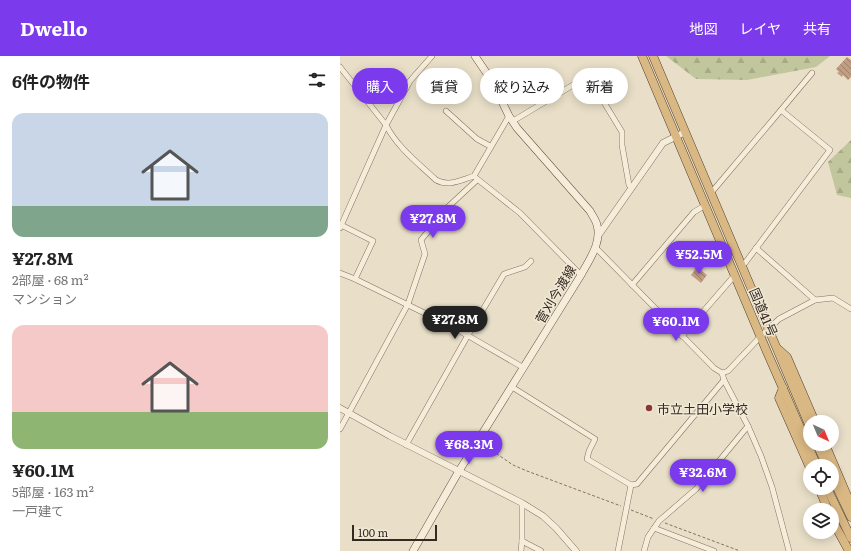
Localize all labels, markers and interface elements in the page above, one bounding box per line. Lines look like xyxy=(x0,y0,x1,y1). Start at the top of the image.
text: Dwello xyxy=(20,14,88,42)
text: 地図 xyxy=(689,18,717,38)
text: レイヤ xyxy=(739,18,781,38)
text: 共有 xyxy=(803,18,831,38)
text: 6件の物件 xyxy=(12,68,90,93)
chip: 購入 xyxy=(352,68,408,104)
chip: 賃貸 xyxy=(416,68,472,104)
chip: 絞り込み xyxy=(480,68,564,104)
chip: 新着 xyxy=(572,68,628,104)
icon: filters xyxy=(306,69,328,91)
icon: home xyxy=(134,139,206,211)
pin: ¥27.8M xyxy=(400,205,466,239)
text: ¥27.8M xyxy=(409,208,457,227)
pin: ¥52.5M xyxy=(666,241,732,275)
text: ¥52.5M xyxy=(675,244,723,263)
text: ¥27.8M xyxy=(12,245,73,270)
street label: 菅刈今渡線 xyxy=(530,261,580,327)
text: 2部屋 · 68 m² xyxy=(12,270,89,289)
street label: 国道41号 xyxy=(745,285,783,339)
text: マンション xyxy=(12,289,77,308)
pin: ¥27.8M xyxy=(422,306,488,340)
pin: ¥60.1M xyxy=(643,308,709,342)
text: ¥27.8M xyxy=(431,309,479,328)
text: ¥60.1M xyxy=(652,311,700,330)
icon: home xyxy=(134,351,206,423)
place label: 市立土田小学校 xyxy=(657,399,748,418)
marker: 市立土田小学校 xyxy=(644,403,654,413)
north arrow xyxy=(803,415,839,451)
map controls xyxy=(803,415,839,539)
pin: ¥68.3M xyxy=(436,431,502,465)
text: ¥68.3M xyxy=(444,434,494,453)
text: ¥60.1M xyxy=(12,457,75,482)
pin: ¥32.6M xyxy=(670,459,736,493)
button: locate xyxy=(803,459,839,495)
text: ¥32.6M xyxy=(679,462,727,481)
text: 5部屋 · 163 m² xyxy=(12,482,94,501)
text: 一戸建て xyxy=(12,501,64,520)
button: layers xyxy=(803,503,839,539)
scale bar xyxy=(352,523,437,542)
text: 100 m xyxy=(358,524,388,540)

